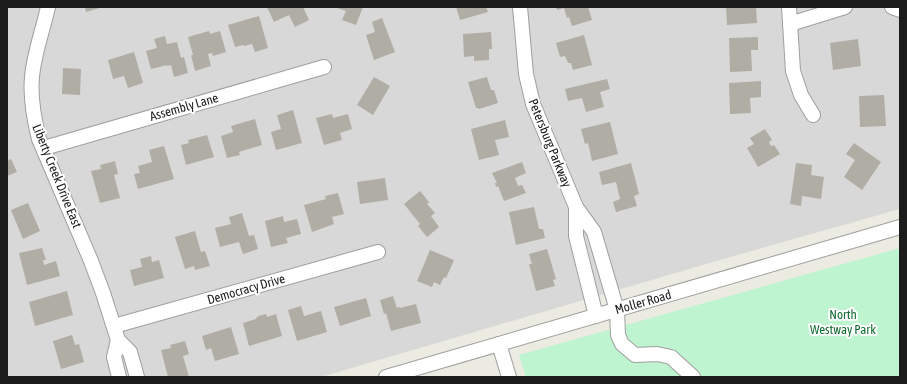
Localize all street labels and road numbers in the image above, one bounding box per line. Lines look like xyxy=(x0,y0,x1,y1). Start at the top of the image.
street label: Assembly Lane xyxy=(148,90,220,124)
street label: Petersburg Parkway xyxy=(525,97,575,190)
street label: Liberty Creek Drive East xyxy=(29,122,85,230)
street label: Democracy Drive xyxy=(205,271,287,307)
street label: Moller Road xyxy=(613,287,673,317)

